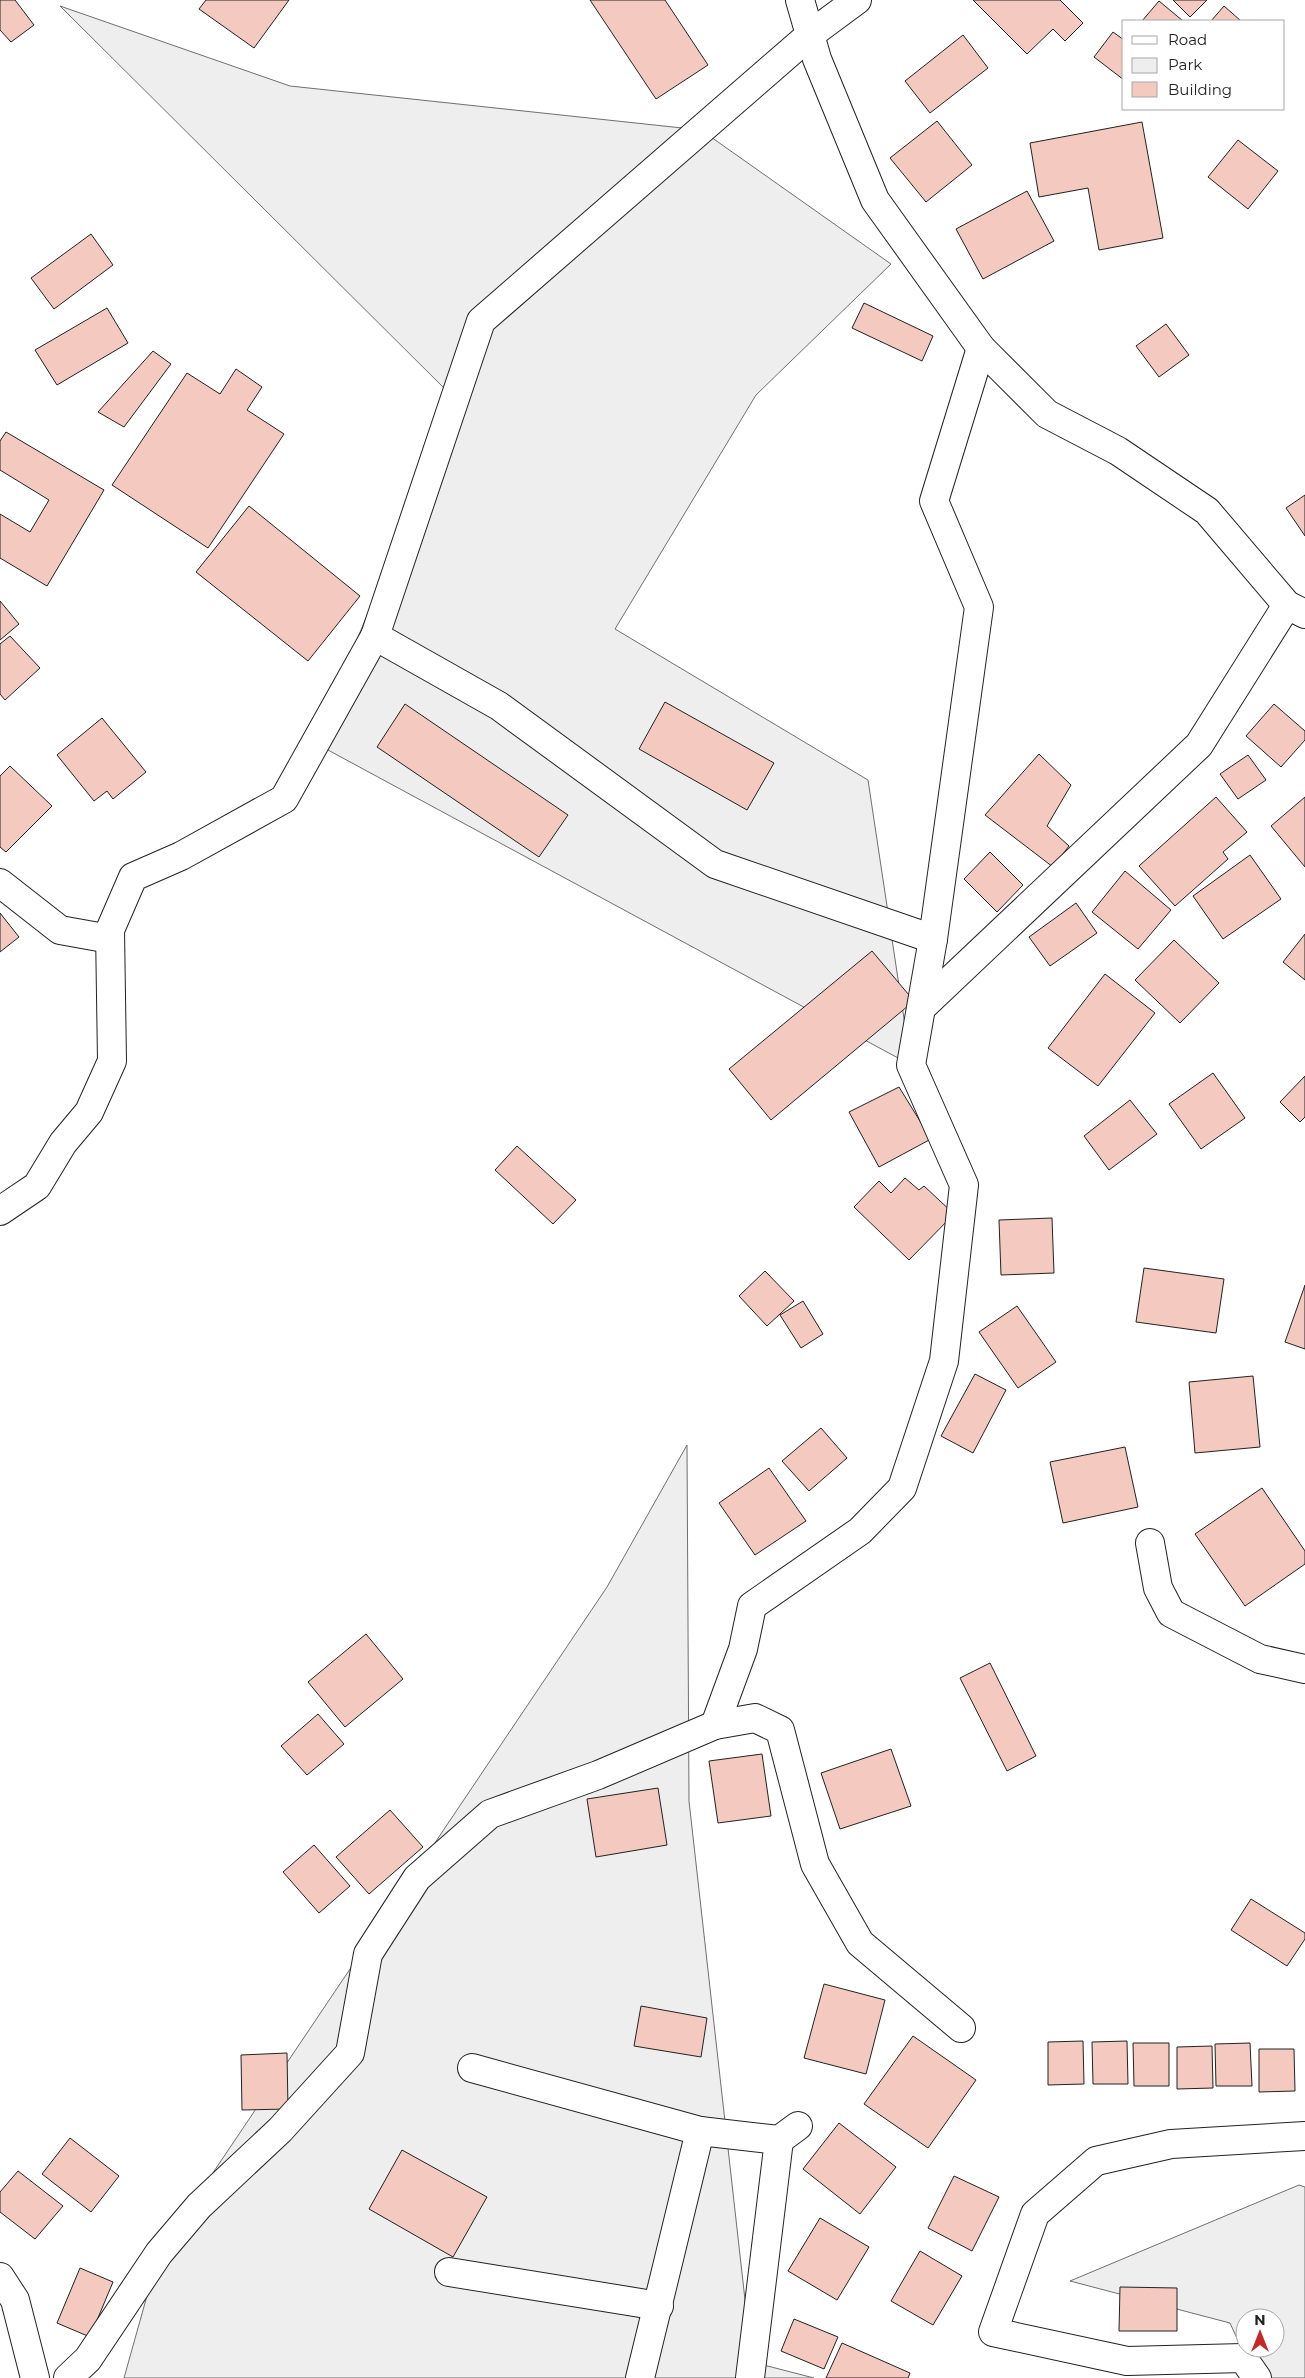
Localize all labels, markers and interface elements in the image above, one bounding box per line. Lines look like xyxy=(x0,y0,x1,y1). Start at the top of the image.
legend xyxy=(1122,20,1285,110)
text: Road xyxy=(1168,30,1207,49)
text: Park xyxy=(1168,55,1202,74)
text: Building xyxy=(1168,80,1232,99)
north arrow xyxy=(1235,2308,1285,2358)
text: N xyxy=(1254,2311,1266,2329)

